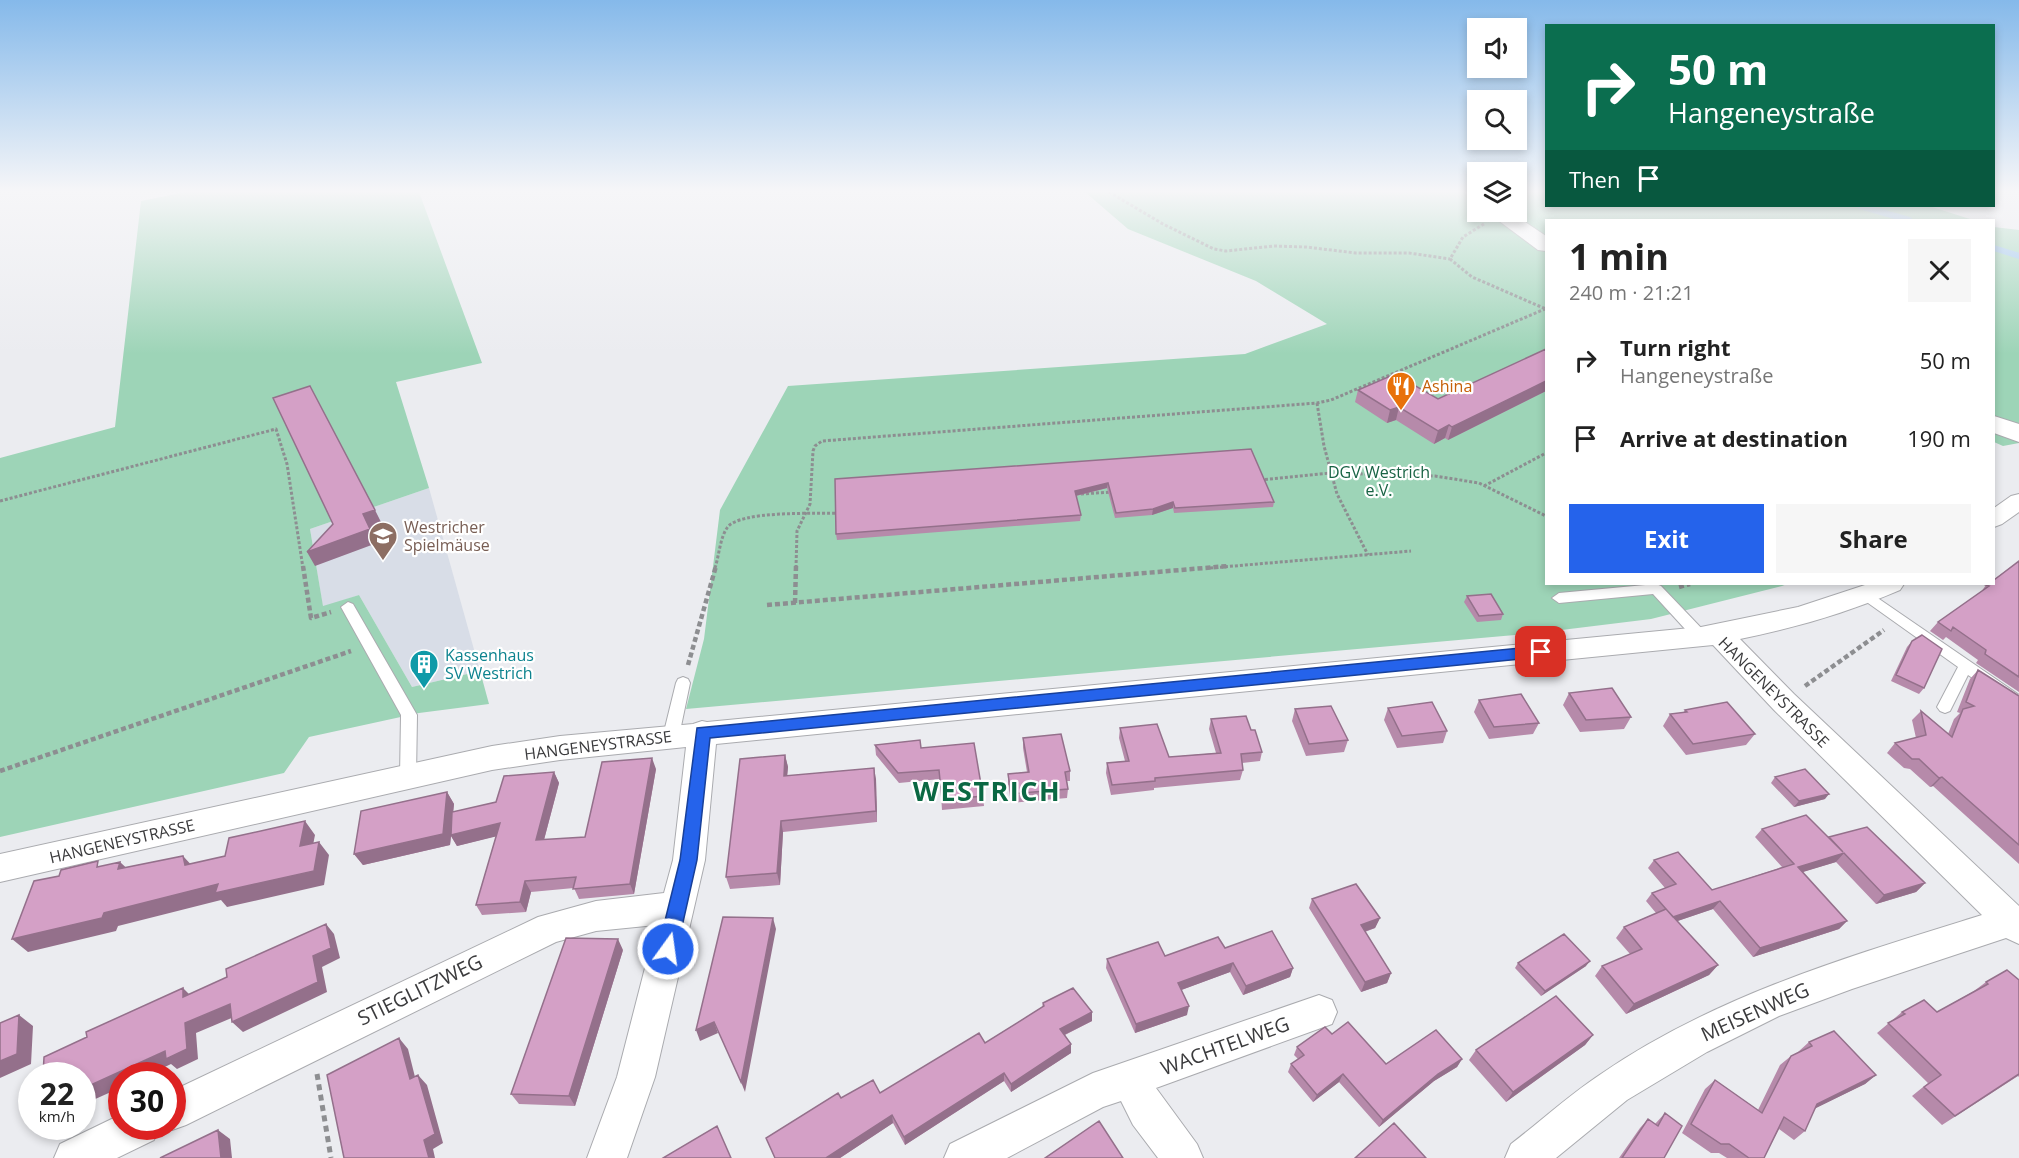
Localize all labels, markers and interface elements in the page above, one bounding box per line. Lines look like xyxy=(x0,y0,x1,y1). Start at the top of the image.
map controls xyxy=(1467,18,1527,222)
button: sound xyxy=(1467,18,1527,78)
text: 50 m xyxy=(1668,40,1768,97)
icon: right xyxy=(1569,48,1647,126)
button: search xyxy=(1467,90,1527,150)
text: Hangeneystraße xyxy=(1668,94,1875,131)
button: layers xyxy=(1467,162,1527,222)
icon: arrive xyxy=(1632,162,1665,195)
text: Then xyxy=(1569,164,1620,194)
text: 1 min xyxy=(1569,232,1669,281)
button: close xyxy=(1908,239,1971,302)
text: 240 m · 21:21 xyxy=(1569,279,1694,306)
text: Turn right xyxy=(1620,332,1731,362)
icon: right xyxy=(1569,344,1602,377)
text: 50 m xyxy=(1920,345,1971,375)
text: Hangeneystraße xyxy=(1620,362,1773,389)
restaurant icon: Ashina xyxy=(1385,370,1417,412)
place label: Ashina xyxy=(1422,375,1472,397)
icon: arrive xyxy=(1569,422,1602,455)
text: Arrive at destination xyxy=(1620,423,1848,453)
text: 190 m xyxy=(1907,423,1971,453)
park label: DGV Westrich e.V. xyxy=(1328,461,1430,501)
button: Exit xyxy=(1569,504,1764,573)
button: Share xyxy=(1776,504,1971,573)
place label: Westricher Spielmäuse xyxy=(404,516,490,556)
school or university icon: Westricher Spielmäuse xyxy=(367,520,399,562)
pin xyxy=(1515,626,1566,677)
street label: HANGENEYSTRASSE xyxy=(1714,632,1834,752)
icon: arrive xyxy=(1524,635,1557,668)
place label: Kassenhaus SV Westrich xyxy=(445,644,534,684)
building icon: Kassenhaus SV Westrich xyxy=(408,648,440,690)
street label: HANGENEYSTRASSE xyxy=(523,725,673,765)
district label: WESTRICH xyxy=(913,772,1061,809)
street label: HANGENEYSTRASSE xyxy=(47,814,197,868)
position arrow xyxy=(636,917,700,981)
street label: STIEGLITZWEG xyxy=(353,948,487,1031)
street label: MEISENWEG xyxy=(1696,976,1813,1047)
street label: WACHTELWEG xyxy=(1157,1010,1293,1081)
speed limit sign: 30 xyxy=(108,1062,186,1140)
text: 22 xyxy=(40,1073,74,1114)
text: km/h xyxy=(39,1106,75,1126)

